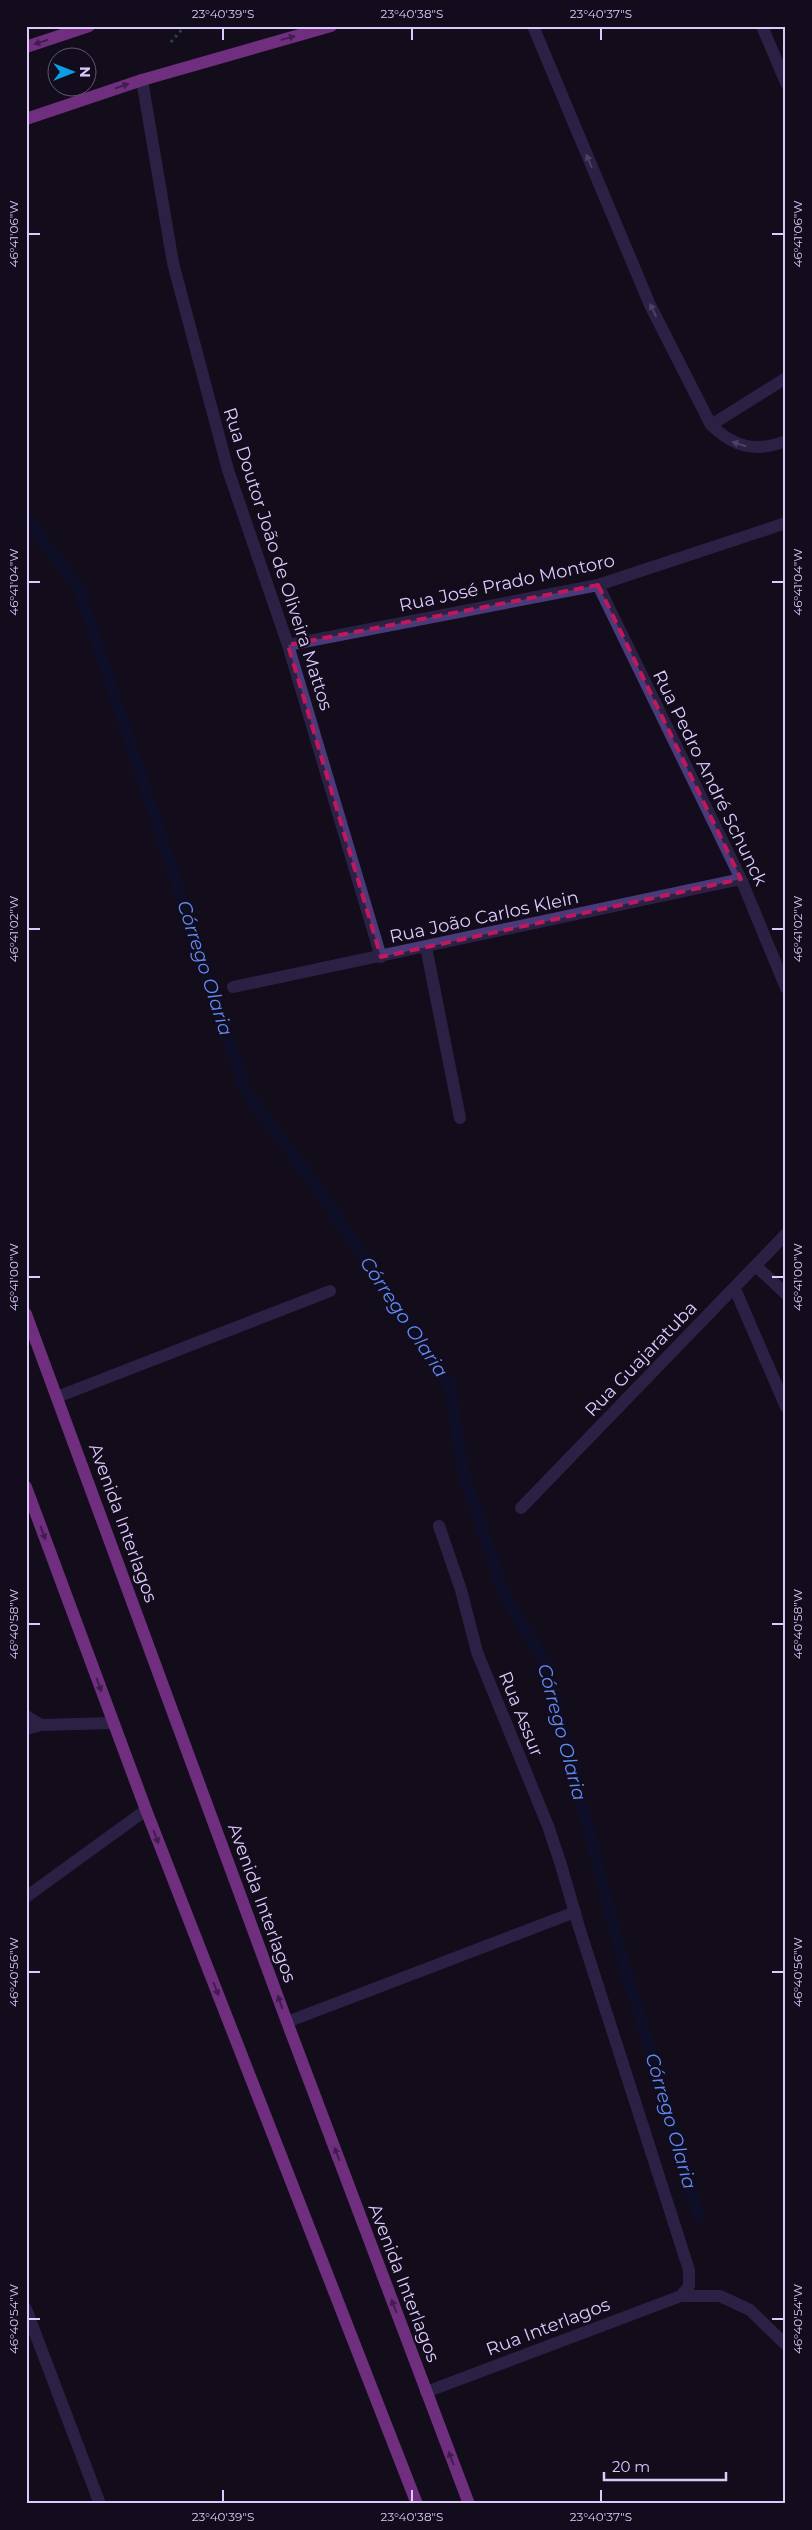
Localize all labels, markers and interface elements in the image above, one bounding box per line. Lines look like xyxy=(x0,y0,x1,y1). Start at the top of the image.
text: 23°40'39"S xyxy=(192,6,254,21)
text: 23°40'38"S xyxy=(381,6,443,21)
text: 23°40'37"S xyxy=(570,6,632,21)
one-way arrow xyxy=(280,34,295,42)
one-way arrow xyxy=(33,39,48,47)
north arrow xyxy=(48,48,98,98)
text: N xyxy=(76,66,94,78)
one-way arrow xyxy=(115,82,130,90)
one-way arrow xyxy=(585,154,593,168)
text: 46°41'06"W xyxy=(6,201,21,267)
text: 46°41'06"W xyxy=(790,201,805,267)
one-way arrow xyxy=(649,303,657,317)
street label: Rua Doutor João de Oliveira Mattos xyxy=(219,405,338,713)
one-way arrow xyxy=(731,439,746,447)
text: 46°41'04"W xyxy=(6,548,21,616)
text: 46°41'04"W xyxy=(790,548,805,616)
street label: Rua José Prado Montoro xyxy=(397,549,617,617)
street label: Rua Pedro André Schunck xyxy=(648,667,772,890)
street label: Rua João Carlos Klein xyxy=(387,886,581,948)
text: 46°41'02"W xyxy=(6,896,21,962)
text: 46°41'02"W xyxy=(790,896,805,962)
water label: Córrego Olaria xyxy=(172,898,238,1039)
text: 46°41'00"W xyxy=(6,1243,21,1311)
text: 46°41'00"W xyxy=(790,1243,805,1311)
water label: Córrego Olaria xyxy=(355,1252,453,1382)
street label: Rua Guajaratuba xyxy=(580,1297,702,1421)
street label: Avenida Interlagos xyxy=(84,1440,162,1606)
one-way arrow xyxy=(40,1525,47,1540)
text: 46°40'58"W xyxy=(6,1589,21,1659)
text: 46°40'58"W xyxy=(790,1589,805,1659)
water label: Córrego Olaria xyxy=(533,1661,591,1803)
street label: Rua Assur xyxy=(494,1668,548,1760)
one-way arrow xyxy=(95,1678,103,1693)
street label: Avenida Interlagos xyxy=(223,1820,301,1986)
one-way arrow xyxy=(152,1830,160,1845)
text: 46°40'56"W xyxy=(6,1937,21,2007)
text: 46°40'56"W xyxy=(790,1937,805,2007)
one-way arrow xyxy=(212,1981,220,1996)
one-way arrow xyxy=(276,1994,284,2009)
water label: Córrego Olaria xyxy=(641,2050,701,2192)
one-way arrow xyxy=(333,2146,341,2161)
street label: Avenida Interlagos xyxy=(364,2201,444,2365)
text: 46°40'54"W xyxy=(6,2284,21,2354)
text: 46°40'54"W xyxy=(790,2284,805,2354)
street label: Rua Interlagos xyxy=(483,2293,613,2361)
one-way arrow xyxy=(390,2298,398,2313)
one-way arrow xyxy=(447,2450,455,2465)
scale bar xyxy=(604,2450,727,2482)
text: 20 m xyxy=(612,2457,650,2476)
text: 23°40'39"S xyxy=(192,2509,254,2524)
text: 23°40'38"S xyxy=(381,2509,443,2524)
text: 23°40'37"S xyxy=(570,2509,632,2524)

